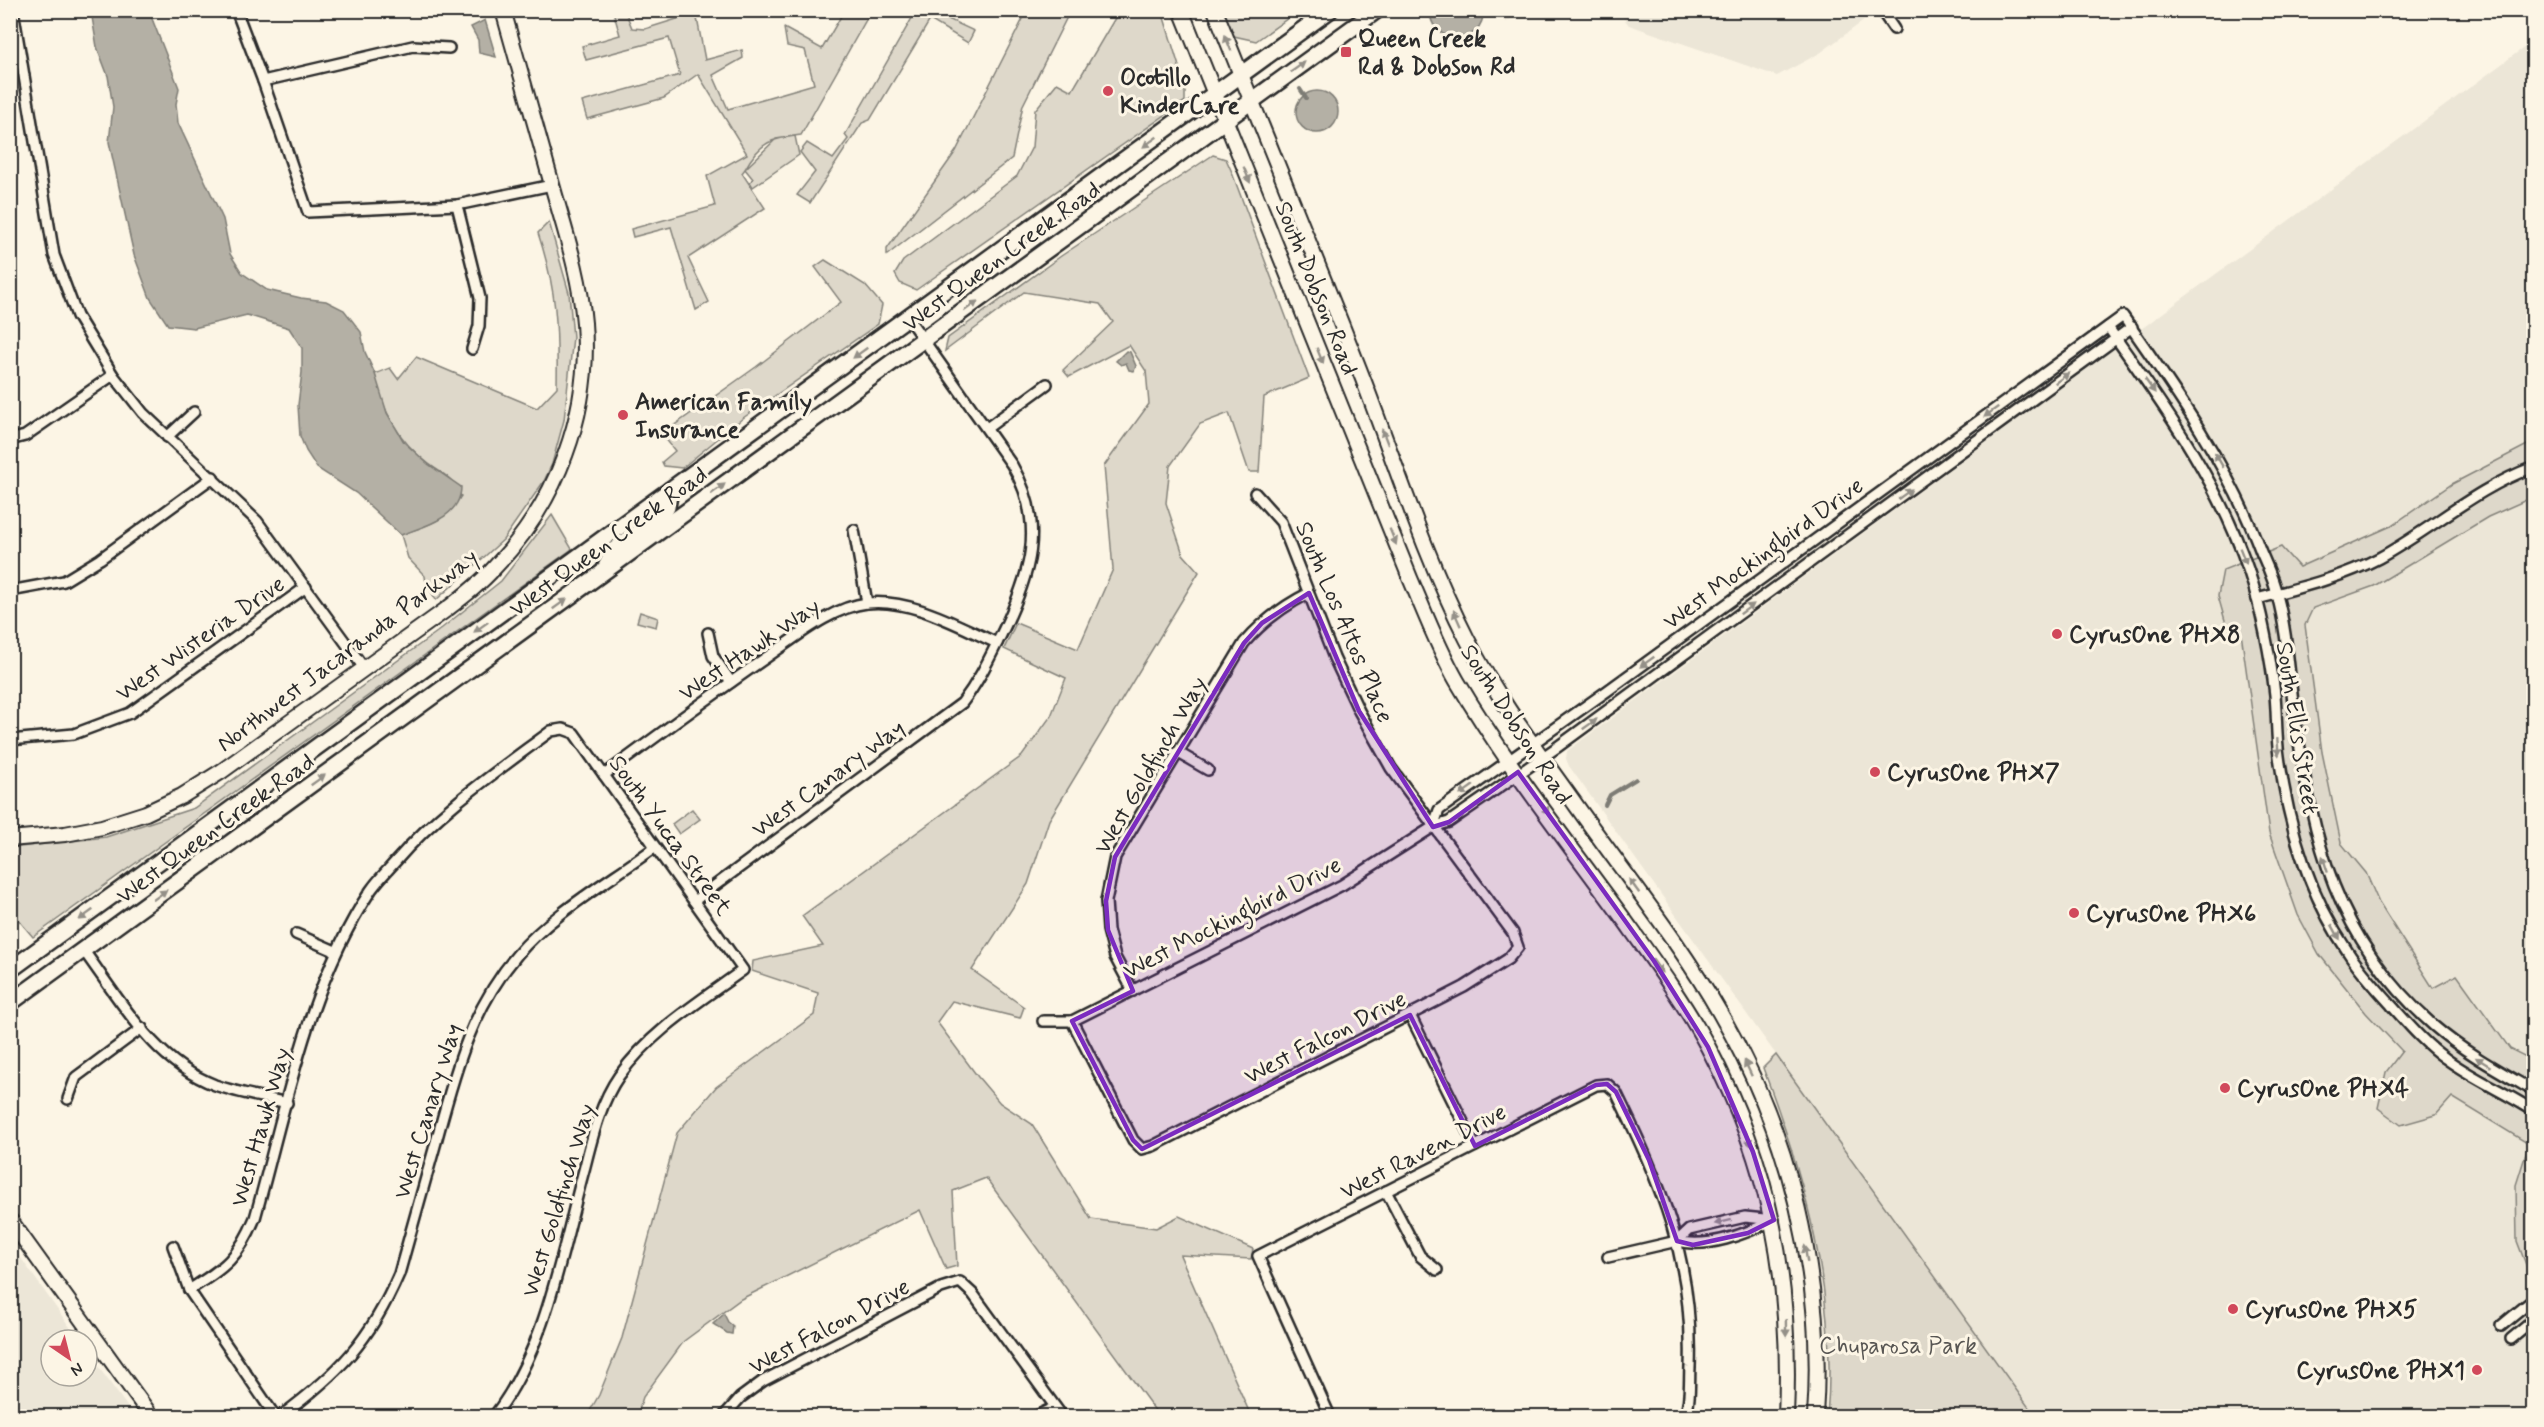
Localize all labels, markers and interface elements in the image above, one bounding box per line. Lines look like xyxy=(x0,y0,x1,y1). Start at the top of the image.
place label: Queen Creek Rd & Dobson Rd xyxy=(1358,24,1515,83)
one-way arrow xyxy=(1223,34,1232,52)
marker: Queen Creek Rd & Dobson Rd xyxy=(1339,45,1353,59)
one-way arrow xyxy=(1290,61,1306,73)
place label: Ocotillo KinderCare xyxy=(1120,63,1239,122)
marker: Ocotillo KinderCare xyxy=(1101,84,1115,98)
one-way arrow xyxy=(1143,136,1159,148)
one-way arrow xyxy=(1242,167,1252,185)
street label: West Queen Creek Road xyxy=(897,175,1107,340)
street label: South Dobson Road xyxy=(1267,197,1365,380)
one-way arrow xyxy=(963,300,978,312)
one-way arrow xyxy=(853,346,868,358)
one-way arrow xyxy=(1316,347,1326,365)
one-way arrow xyxy=(2053,372,2069,384)
one-way arrow xyxy=(2144,377,2156,393)
place label: American Family Insurance xyxy=(635,387,812,446)
one-way arrow xyxy=(1984,405,1999,417)
marker: American Family Insurance xyxy=(616,408,630,422)
one-way arrow xyxy=(1380,428,1389,446)
one-way arrow xyxy=(2213,452,2224,468)
street label: West Queen Creek Road xyxy=(504,460,714,625)
street label: West Mockingbird Drive xyxy=(1657,471,1872,640)
one-way arrow xyxy=(709,483,725,495)
one-way arrow xyxy=(1897,488,1912,500)
street label: South Los Altos Place xyxy=(1287,517,1400,728)
one-way arrow xyxy=(1389,528,1399,546)
street label: Northwest Jacaranda Parkway xyxy=(211,543,485,760)
one-way arrow xyxy=(2238,548,2248,566)
street label: West Wisteria Drive xyxy=(110,569,292,709)
street label: West Hawk Way xyxy=(673,592,827,709)
one-way arrow xyxy=(552,598,568,610)
one-way arrow xyxy=(1739,603,1755,615)
one-way arrow xyxy=(1452,609,1462,627)
place label: CyrusOne PHX8 xyxy=(2069,620,2241,651)
one-way arrow xyxy=(474,621,490,633)
marker: CyrusOne PHX8 xyxy=(2050,627,2064,641)
street label: South Dobson Road xyxy=(1452,639,1579,811)
street label: South Ellis Street xyxy=(2268,640,2325,817)
one-way arrow xyxy=(1639,656,1655,668)
street label: West Goldfinch Way xyxy=(1088,671,1215,860)
street label: West Canary Way xyxy=(746,713,912,845)
one-way arrow xyxy=(1582,718,1597,730)
one-way arrow xyxy=(2274,738,2283,757)
street label: West Queen Creek Road xyxy=(111,747,321,912)
street label: South Yucca Street xyxy=(601,750,738,922)
place label: CyrusOne PHX7 xyxy=(1887,758,2060,789)
marker: CyrusOne PHX7 xyxy=(1868,765,1882,779)
one-way arrow xyxy=(310,775,325,787)
one-way arrow xyxy=(1460,784,1476,796)
one-way arrow xyxy=(1537,800,1549,815)
street label: West Mockingbird Drive xyxy=(1118,850,1348,989)
one-way arrow xyxy=(2320,855,2330,873)
one-way arrow xyxy=(1628,878,1640,893)
one-way arrow xyxy=(151,889,167,901)
place label: CyrusOne PHX6 xyxy=(2086,899,2256,930)
marker: CyrusOne PHX6 xyxy=(2067,906,2081,920)
one-way arrow xyxy=(78,909,94,921)
one-way arrow xyxy=(2331,924,2341,941)
one-way arrow xyxy=(1651,957,1663,973)
street label: West Falcon Drive xyxy=(1239,984,1412,1093)
street label: West Canary Way xyxy=(387,1020,470,1203)
street label: West Hawk Way xyxy=(224,1044,299,1211)
one-way arrow xyxy=(2475,1056,2491,1067)
one-way arrow xyxy=(1744,1060,1753,1077)
place label: CyrusOne PHX4 xyxy=(2237,1074,2409,1105)
marker: CyrusOne PHX4 xyxy=(2218,1081,2232,1095)
street label: West Raven Drive xyxy=(1335,1097,1512,1208)
street label: West Goldfinch Way xyxy=(515,1100,604,1301)
one-way arrow xyxy=(1744,1129,1753,1147)
one-way arrow xyxy=(1714,1217,1732,1227)
one-way arrow xyxy=(1801,1244,1810,1263)
street label: West Falcon Drive xyxy=(744,1272,916,1383)
place label: CyrusOne PHX5 xyxy=(2245,1295,2417,1326)
marker: CyrusOne PHX5 xyxy=(2226,1302,2240,1316)
one-way arrow xyxy=(1781,1319,1790,1338)
north arrow xyxy=(39,1328,99,1388)
park label: Chuparosa Park xyxy=(1819,1331,1977,1362)
place label: CyrusOne PHX1 xyxy=(2296,1356,2465,1387)
text: N xyxy=(66,1357,87,1381)
marker: CyrusOne PHX1 xyxy=(2470,1363,2484,1377)

